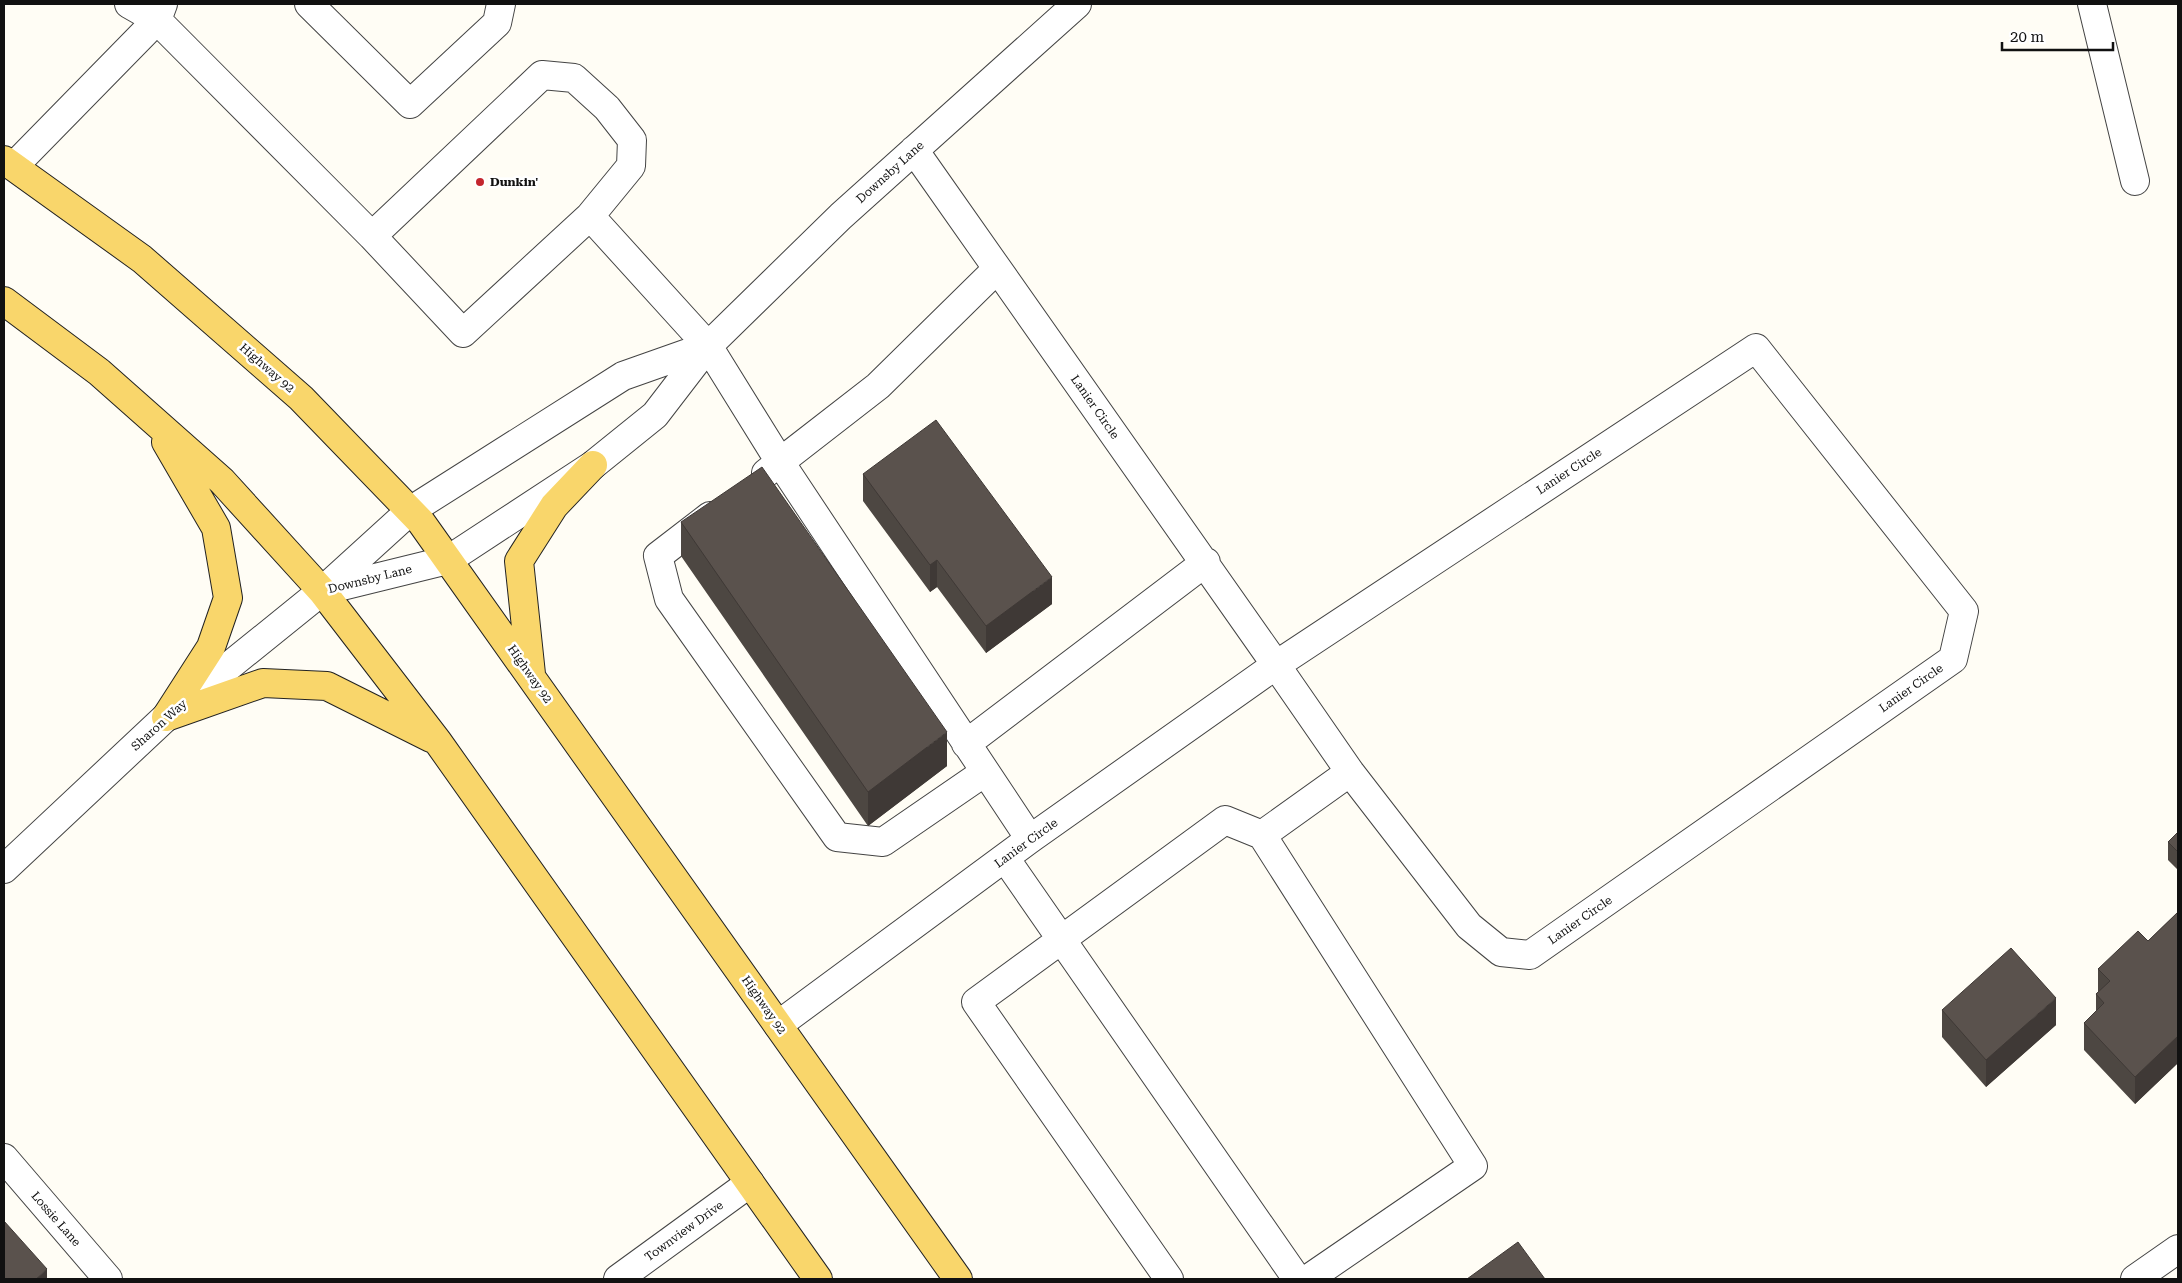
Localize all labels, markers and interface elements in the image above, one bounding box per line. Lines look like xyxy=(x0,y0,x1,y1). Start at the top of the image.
scale bar xyxy=(2002,20,2113,52)
text: 20 m xyxy=(2010,28,2045,46)
street label: Downsby Lane xyxy=(853,138,927,206)
place label: Dunkin' xyxy=(490,175,538,189)
marker: Dunkin' xyxy=(474,176,486,188)
street label: Highway 92 xyxy=(237,340,297,396)
street label: Lanier Circle xyxy=(1068,372,1122,442)
street label: Lanier Circle xyxy=(1534,445,1604,497)
street label: Downsby Lane xyxy=(327,562,414,596)
street label: Highway 92 xyxy=(505,642,555,706)
street label: Lanier Circle xyxy=(1876,661,1946,715)
street label: Sharon Way xyxy=(128,696,190,754)
street label: Lanier Circle xyxy=(992,815,1061,871)
street label: Lanier Circle xyxy=(1545,893,1615,947)
street label: Highway 92 xyxy=(739,973,789,1037)
street label: Lossie Lane xyxy=(28,1189,84,1250)
street label: Townview Drive xyxy=(642,1198,726,1264)

